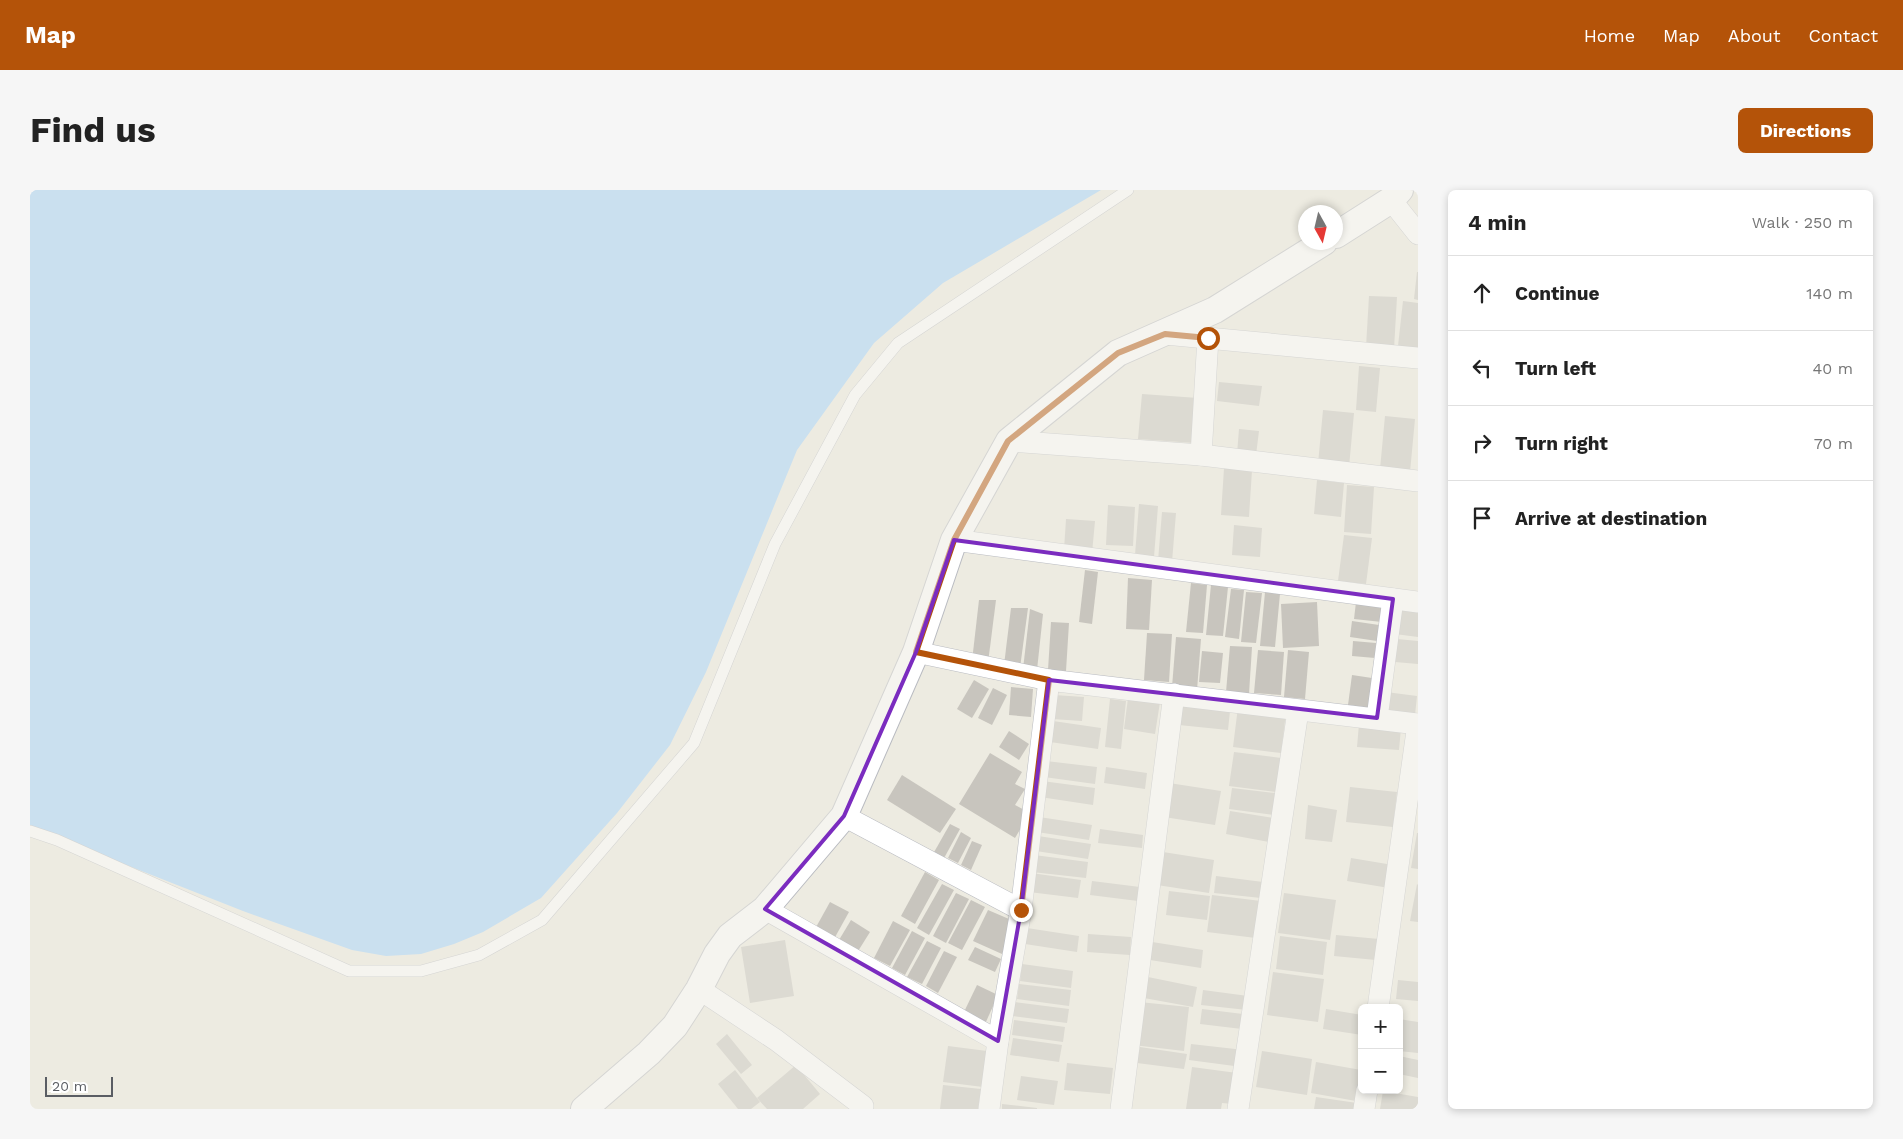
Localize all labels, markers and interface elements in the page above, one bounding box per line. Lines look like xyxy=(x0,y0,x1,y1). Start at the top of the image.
text: Map xyxy=(25,21,76,49)
text: Home xyxy=(1584,25,1635,46)
text: Map xyxy=(1663,25,1700,46)
text: About xyxy=(1728,25,1780,46)
text: Contact xyxy=(1808,25,1878,46)
button: Directions xyxy=(1738,108,1873,153)
text: Find us xyxy=(30,109,156,151)
north arrow xyxy=(1298,205,1343,250)
text: 4 min xyxy=(1468,210,1526,235)
text: Walk · 250 m xyxy=(1752,213,1853,232)
icon: ahead xyxy=(1468,279,1496,307)
text: Continue xyxy=(1515,282,1599,305)
text: 140 m xyxy=(1806,284,1853,303)
route start xyxy=(1197,327,1220,350)
icon: left xyxy=(1468,354,1496,382)
text: Turn left xyxy=(1515,357,1596,380)
text: 40 m xyxy=(1813,359,1853,378)
icon: right xyxy=(1468,429,1496,457)
text: Turn right xyxy=(1515,432,1608,455)
text: 70 m xyxy=(1814,434,1853,453)
icon: arrive xyxy=(1468,504,1496,532)
text: Arrive at destination xyxy=(1515,507,1707,530)
route end xyxy=(1010,899,1033,922)
map controls xyxy=(1358,1004,1403,1094)
button: + xyxy=(1358,1004,1403,1049)
button: − xyxy=(1358,1049,1403,1094)
scale bar xyxy=(45,1074,112,1097)
text: 20 m xyxy=(52,1078,87,1094)

